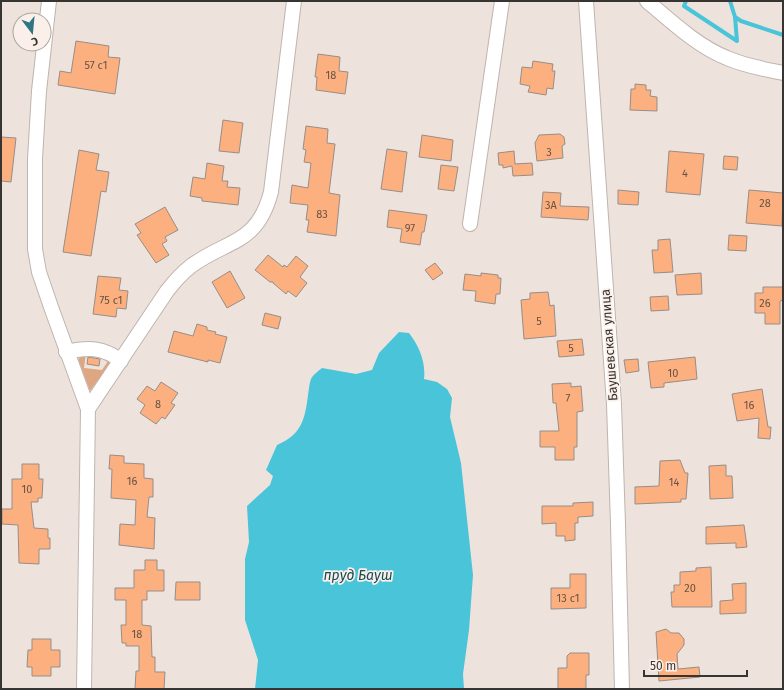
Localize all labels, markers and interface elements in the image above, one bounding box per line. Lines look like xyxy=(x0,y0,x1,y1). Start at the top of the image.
north arrow xyxy=(12,12,52,52)
text: С xyxy=(29,34,39,48)
house number: 57 с1 xyxy=(85,59,107,72)
house number: 18 xyxy=(326,69,336,82)
house number: 3 xyxy=(546,146,552,159)
house number: 4 xyxy=(682,167,688,180)
house number: 28 xyxy=(759,197,771,210)
house number: 3А xyxy=(545,199,558,212)
house number: 83 xyxy=(316,208,328,221)
house number: 97 xyxy=(405,222,415,235)
street label: Баушевская улица xyxy=(598,289,620,401)
house number: 75 с1 xyxy=(99,294,123,307)
house number: 26 xyxy=(759,297,771,310)
house number: 5 xyxy=(536,315,542,328)
house number: 5 xyxy=(568,342,574,355)
house number: 10 xyxy=(668,367,678,380)
house number: 7 xyxy=(566,392,571,405)
house number: 8 xyxy=(155,398,161,411)
house number: 16 xyxy=(744,399,754,412)
house number: 16 xyxy=(127,475,137,488)
house number: 14 xyxy=(669,476,679,489)
house number: 10 xyxy=(22,483,32,496)
water label: пруд Бауш xyxy=(323,567,393,584)
house number: 20 xyxy=(684,582,696,595)
house number: 13 с1 xyxy=(556,592,580,605)
house number: 18 xyxy=(132,628,142,641)
scale bar xyxy=(644,652,747,678)
text: 50 m xyxy=(650,659,676,673)

